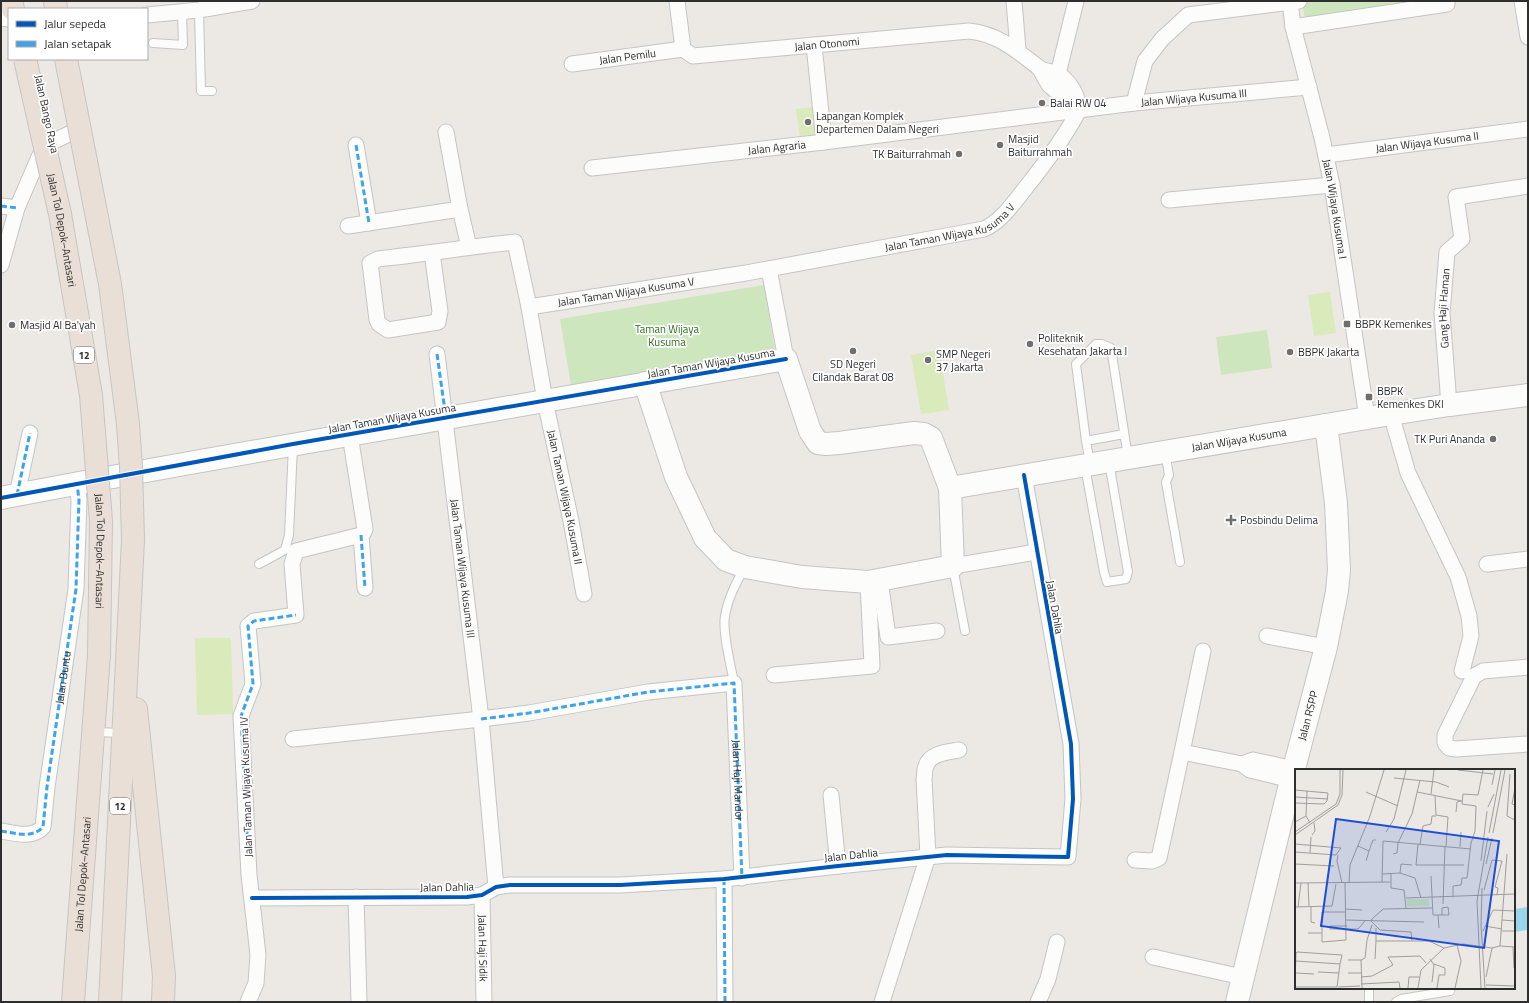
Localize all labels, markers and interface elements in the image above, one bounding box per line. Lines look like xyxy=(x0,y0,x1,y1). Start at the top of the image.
legend xyxy=(8,8,148,60)
text: Jalur sepeda xyxy=(44,14,106,33)
street label: Jalan Otonomi xyxy=(794,33,860,55)
text: Jalan setapak xyxy=(44,34,112,53)
street label: Jalan Pemilu xyxy=(598,45,657,68)
street label: Jalan Bango Raya xyxy=(31,73,63,155)
street label: Jalan Wijaya Kusuma III xyxy=(1140,85,1248,110)
place label: Balai RW 04 xyxy=(1050,95,1106,111)
marker: Balai RW 04 xyxy=(1037,98,1047,108)
place label: Lapangan Komplek Departemen Dalam Negeri xyxy=(816,108,939,137)
marker: Lapangan Komplek Departemen Dalam Negeri xyxy=(803,117,813,127)
street label: Jalan Wijaya Kusuma II xyxy=(1375,127,1480,157)
place label: Masjid Baiturrahmah xyxy=(1008,131,1072,160)
street label: Jalan Agraria xyxy=(747,136,807,158)
marker: Masjid Baiturrahmah xyxy=(995,140,1005,150)
place label: TK Baiturrahmah xyxy=(872,146,951,162)
marker: TK Baiturrahmah xyxy=(954,149,964,159)
street label: Jalan Wijaya Kusuma I xyxy=(1319,157,1351,260)
street label: Jalan Tol Depok–Antasari xyxy=(43,172,80,288)
street label: Jalan Taman Wijaya Kusuma V xyxy=(883,199,1019,255)
street label: Gang Haji Haman xyxy=(1434,268,1454,349)
street label: Jalan Taman Wijaya Kusuma V xyxy=(556,273,696,310)
place label: BBPK Kemenkes xyxy=(1355,316,1432,332)
place label: Masjid Al Ba'yah xyxy=(20,317,96,333)
marker: BBPK Kemenkes xyxy=(1342,319,1352,329)
marker: Masjid Al Ba'yah xyxy=(7,320,17,330)
park label: Taman Wijaya Kusuma xyxy=(635,321,700,350)
place label: Politeknik Kesehatan Jakarta I xyxy=(1038,330,1127,359)
marker: Politeknik Kesehatan Jakarta I xyxy=(1025,339,1035,349)
street label: Jalan Taman Wijaya Kusuma xyxy=(646,344,776,382)
place label: BBPK Jakarta xyxy=(1298,344,1360,360)
marker: SD Negeri Cilandak Barat 08 xyxy=(848,346,858,356)
place label: SMP Negeri 37 Jakarta xyxy=(936,346,991,375)
road number: 12 xyxy=(74,347,94,363)
marker: BBPK Jakarta xyxy=(1285,347,1295,357)
marker: SMP Negeri 37 Jakarta xyxy=(923,355,933,365)
place label: SD Negeri Cilandak Barat 08 xyxy=(812,356,894,385)
place label: BBPK Kemenkes DKI xyxy=(1377,383,1444,412)
marker: BBPK Kemenkes DKI xyxy=(1364,392,1374,402)
street label: Jalan Taman Wijaya Kusuma xyxy=(327,399,457,437)
street label: Jalan Wijaya Kusuma xyxy=(1190,424,1288,455)
street label: Jalan Taman Wijaya Kusuma II xyxy=(543,428,587,566)
place label: TK Puri Ananda xyxy=(1414,431,1485,447)
marker: TK Puri Ananda xyxy=(1488,434,1498,444)
street label: Jalan Tol Depok–Antasari xyxy=(91,493,109,609)
street label: Jalan Taman Wijaya Kusuma III xyxy=(447,498,479,639)
place label: Posbindu Delima xyxy=(1240,512,1318,528)
marker: Posbindu Delima xyxy=(1225,514,1237,526)
street label: Jalan Dahlia xyxy=(1042,579,1068,635)
street label: Jalan Buntu xyxy=(51,650,75,705)
street label: Jalan RSPP xyxy=(1294,689,1322,742)
street label: Jalan Taman Wijaya Kusuma IV xyxy=(236,716,256,858)
street label: Jalan Haji Mandor xyxy=(728,739,748,821)
inset map xyxy=(1295,769,1515,989)
road number: 12 xyxy=(110,798,130,814)
street label: Jalan Tol Depok–Antasari xyxy=(70,816,95,932)
street label: Jalan Dahlia xyxy=(823,844,879,866)
street label: Jalan Dahlia xyxy=(420,879,475,895)
street label: Jalan Haji Sidik xyxy=(474,914,492,982)

